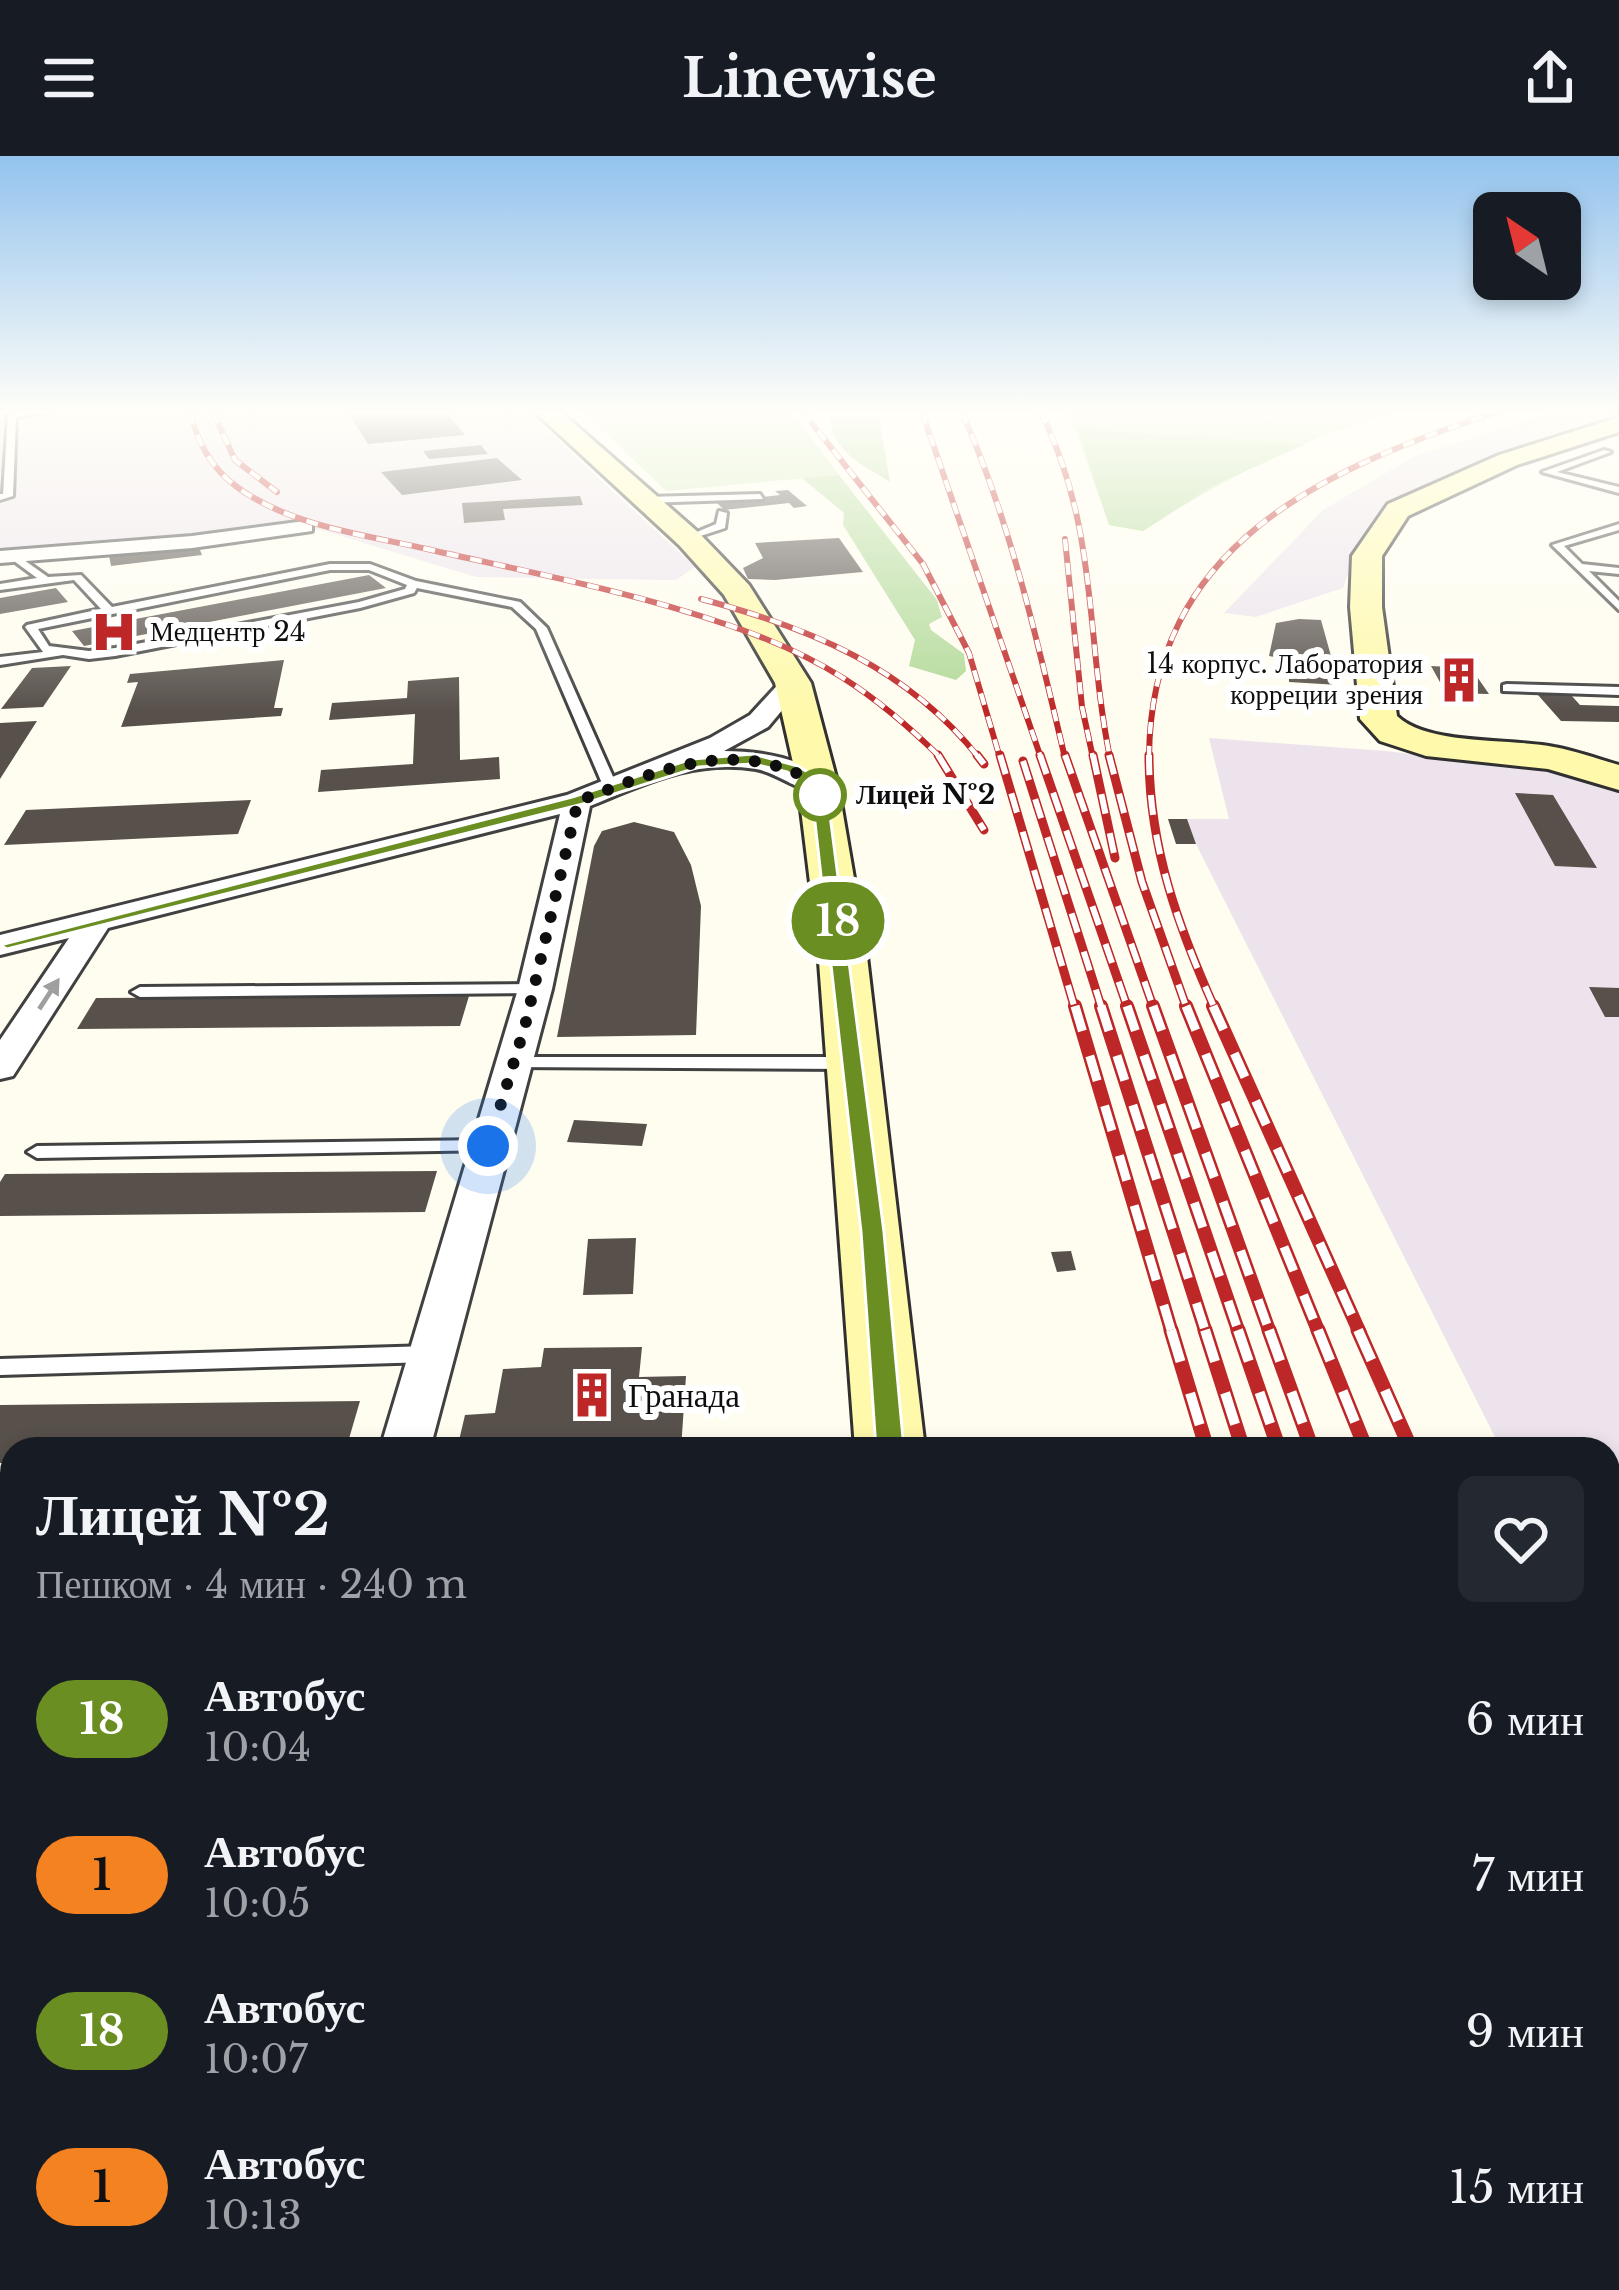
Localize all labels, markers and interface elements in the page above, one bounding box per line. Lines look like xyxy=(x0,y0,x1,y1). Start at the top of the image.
icon: menu xyxy=(36,45,102,111)
text: Linewise xyxy=(682,45,937,112)
icon: share xyxy=(1517,45,1583,111)
north arrow xyxy=(1473,192,1581,300)
map controls xyxy=(1473,192,1581,300)
hospital icon: Медцентр 24 xyxy=(89,607,139,657)
place label: Медцентр 24 xyxy=(150,615,306,648)
place label: 14 корпус. Лаборатория корреции зрения xyxy=(1146,647,1423,711)
building icon: 14 корпус. Лаборатория корреции зрения xyxy=(1434,655,1484,705)
marker: Лицей №2 xyxy=(795,770,845,820)
place label: Лицей №2 xyxy=(856,778,995,811)
line badge: 18 xyxy=(784,882,892,960)
text: 18 xyxy=(816,895,860,947)
one-way arrow xyxy=(37,978,59,1011)
your location xyxy=(458,1116,518,1176)
building icon: Гранада xyxy=(567,1370,617,1420)
place label: Гранада xyxy=(628,1375,740,1416)
button: heart xyxy=(1458,1476,1584,1602)
text: Лицей №2 xyxy=(36,1480,330,1550)
text: Пешком · 4 мин · 240 m xyxy=(36,1560,467,1609)
text: Автобус xyxy=(204,1667,366,1723)
text: 6 мин xyxy=(1466,1691,1584,1747)
text: 18 xyxy=(80,1693,124,1745)
text: 10:04 xyxy=(204,1723,311,1772)
text: Автобус xyxy=(204,1823,366,1879)
text: 7 мин xyxy=(1472,1847,1584,1903)
text: 1 xyxy=(93,1849,111,1901)
text: 10:05 xyxy=(204,1879,310,1928)
text: Автобус xyxy=(204,1979,366,2035)
text: 9 мин xyxy=(1466,2003,1584,2059)
text: 18 xyxy=(80,2005,124,2057)
text: 10:07 xyxy=(204,2035,308,2084)
text: Автобус xyxy=(204,2135,366,2191)
text: 15 мин xyxy=(1449,2159,1584,2215)
text: 1 xyxy=(93,2161,111,2213)
text: 10:13 xyxy=(204,2191,302,2240)

